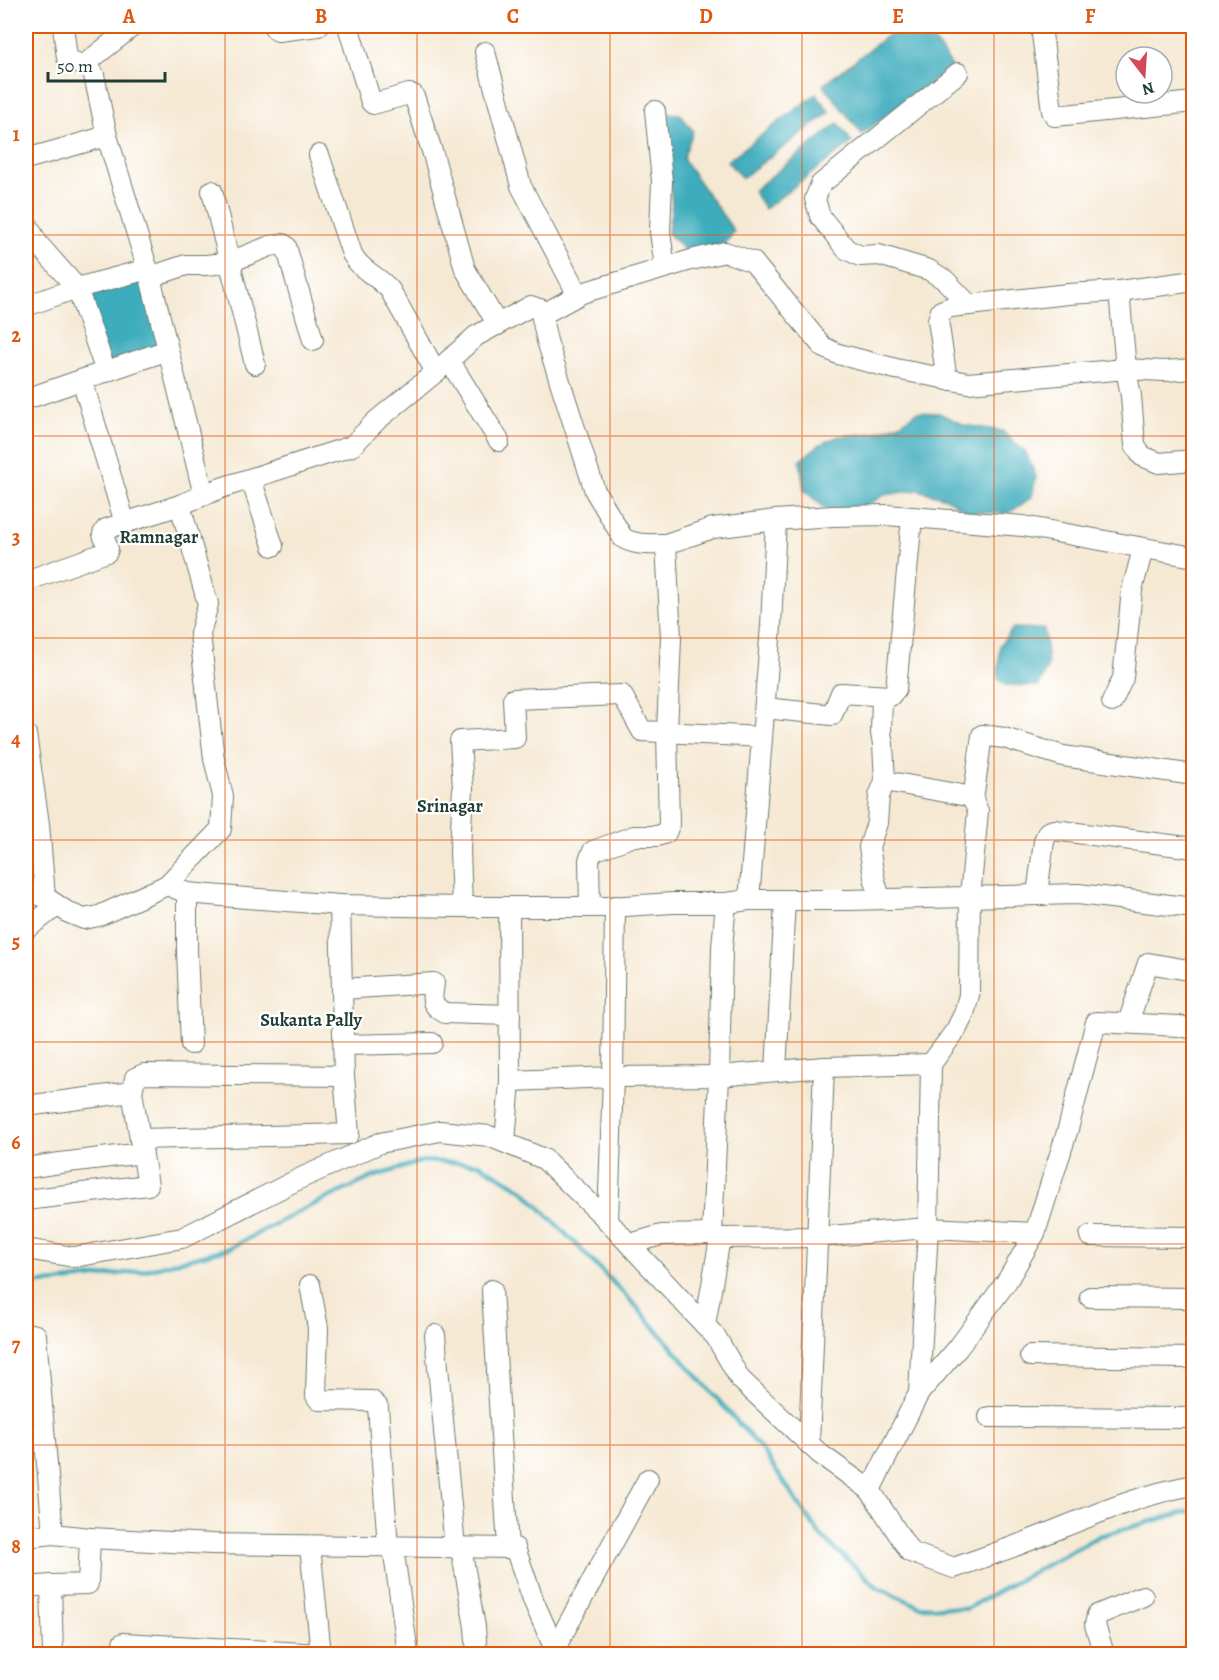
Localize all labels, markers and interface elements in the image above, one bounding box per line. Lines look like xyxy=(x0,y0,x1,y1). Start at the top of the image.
text: A xyxy=(122,3,136,30)
text: B xyxy=(315,3,327,30)
text: C xyxy=(507,3,519,30)
text: D xyxy=(699,3,713,30)
text: E xyxy=(892,3,904,30)
text: F xyxy=(1085,3,1096,30)
scale bar xyxy=(48,45,165,83)
north arrow xyxy=(1114,45,1174,105)
text: 50 m xyxy=(57,54,93,78)
text: N xyxy=(1139,76,1157,101)
text: 1 xyxy=(12,121,20,148)
text: 2 xyxy=(11,322,21,349)
text: 3 xyxy=(12,524,20,551)
district label: Ramnagar xyxy=(120,525,199,549)
text: 4 xyxy=(11,726,21,753)
district label: Srinagar xyxy=(417,794,484,818)
text: 5 xyxy=(12,928,20,955)
district label: Sukanta Pally xyxy=(260,1008,362,1032)
text: 6 xyxy=(11,1129,21,1156)
text: 7 xyxy=(12,1331,21,1358)
text: 8 xyxy=(11,1533,21,1560)

